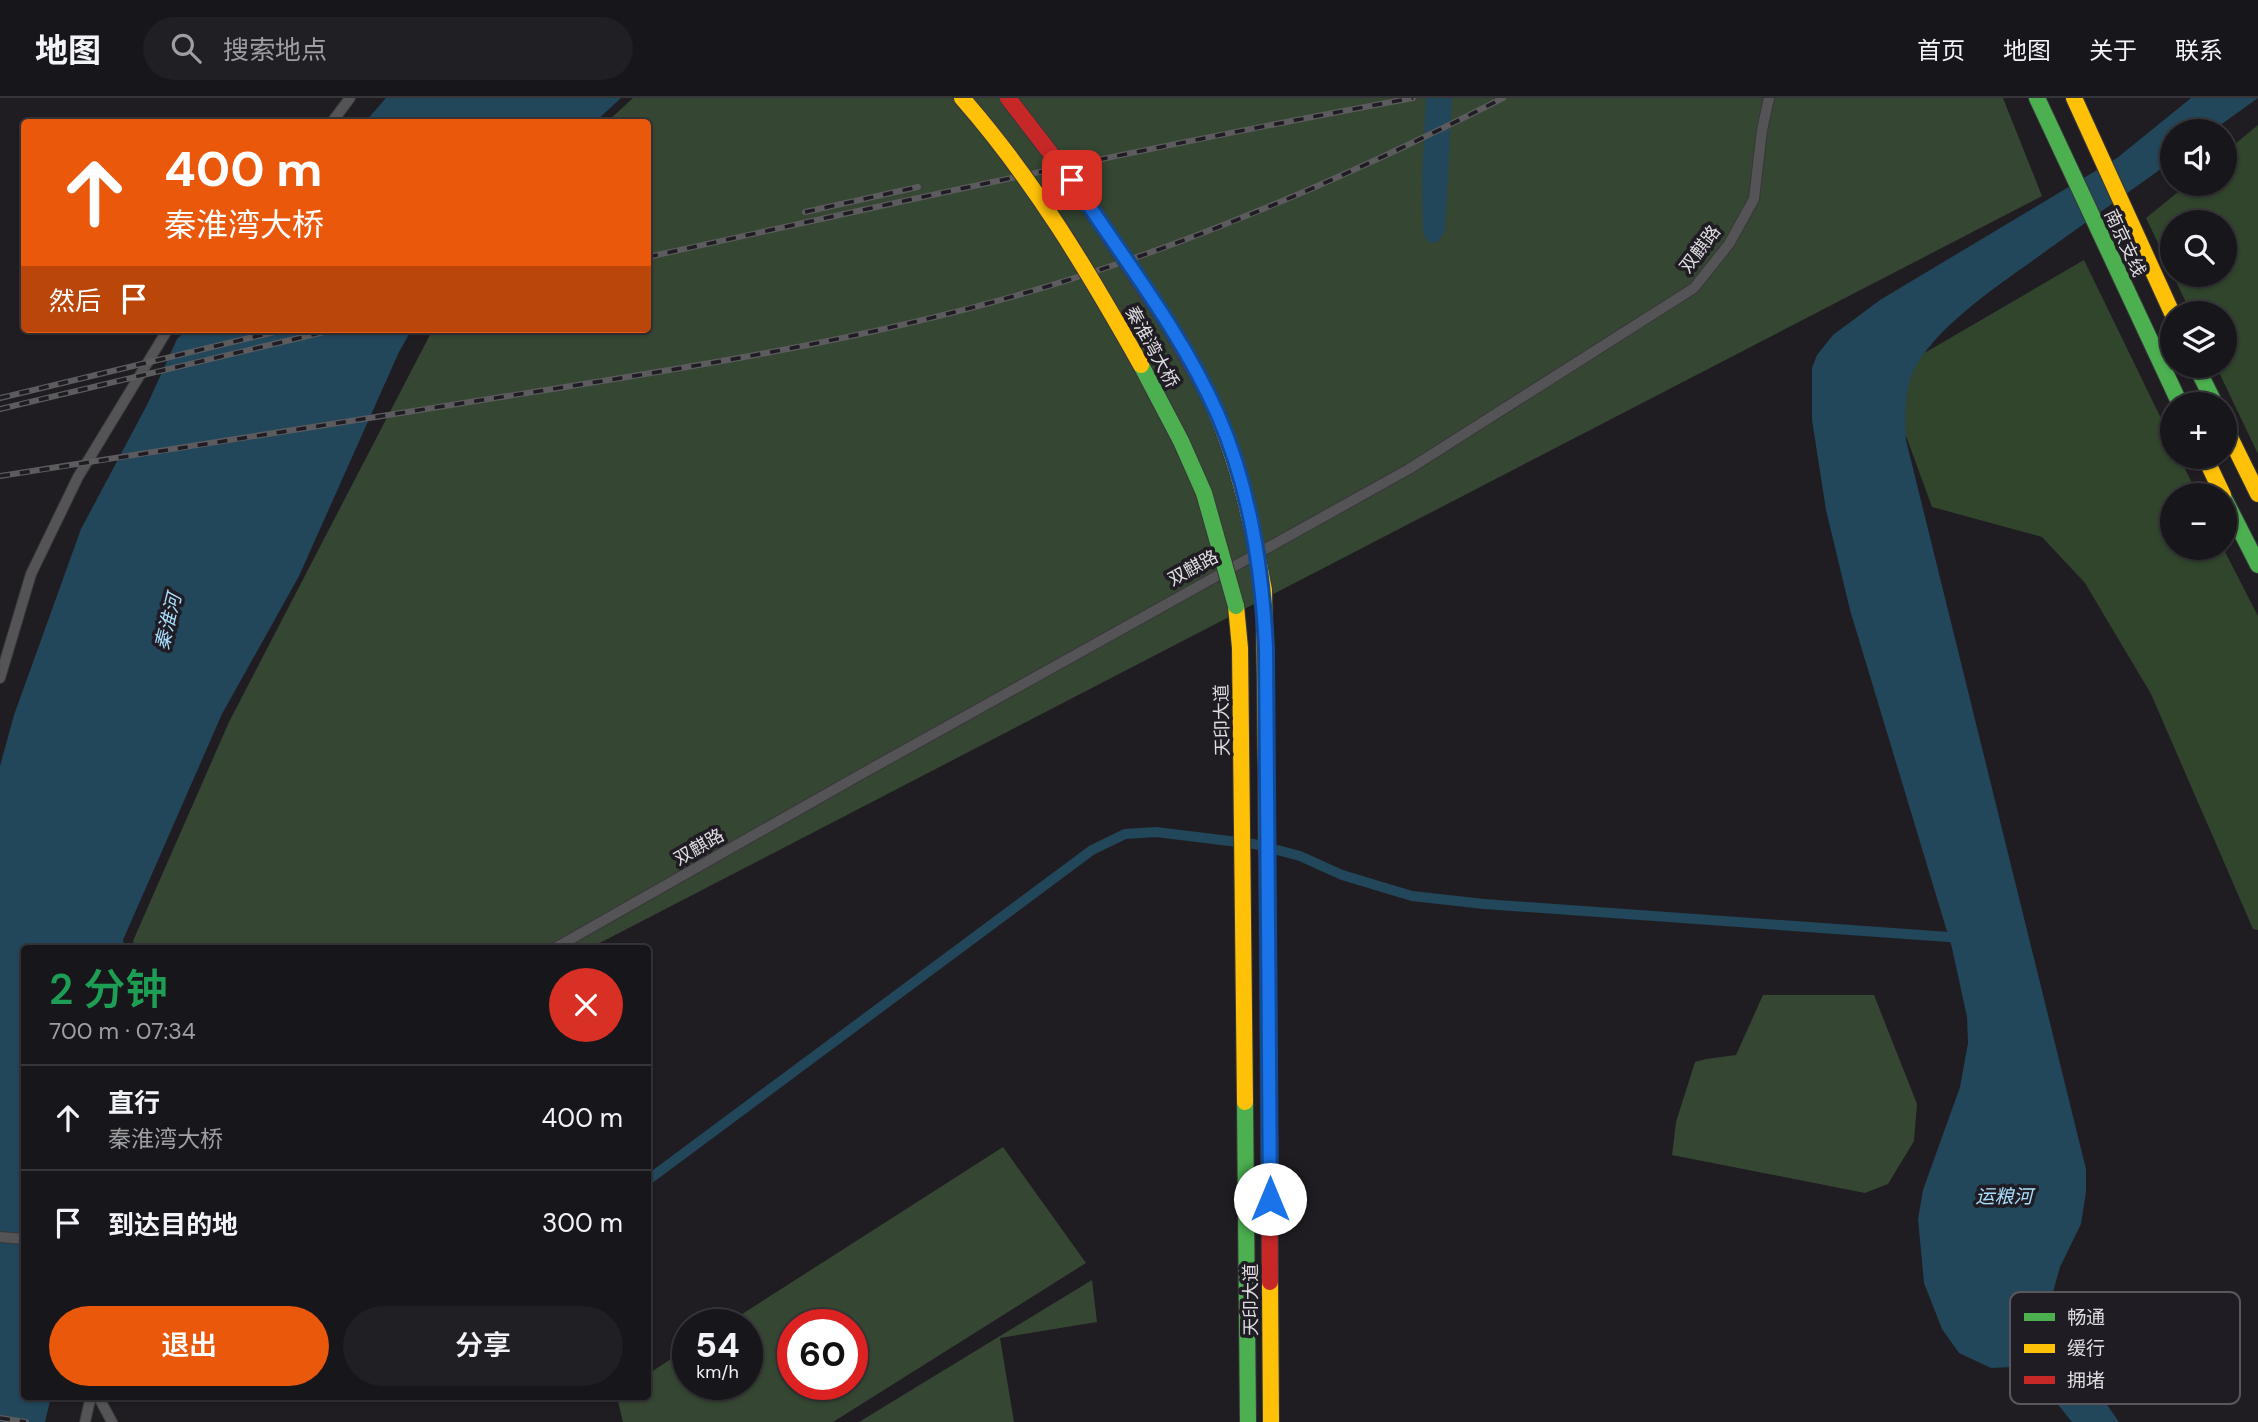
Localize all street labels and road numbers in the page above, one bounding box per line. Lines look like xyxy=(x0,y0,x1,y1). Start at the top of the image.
street label: 南京支线 xyxy=(2099,205,2151,281)
street label: 双麒路 xyxy=(1674,220,1726,278)
street label: 秦淮湾大桥 xyxy=(1120,302,1184,392)
street label: 双麒路 xyxy=(1164,544,1222,592)
street label: 天印大道 xyxy=(1209,684,1235,756)
street label: 双麒路 xyxy=(670,823,728,871)
street label: 天印大道 xyxy=(1239,1264,1263,1336)

